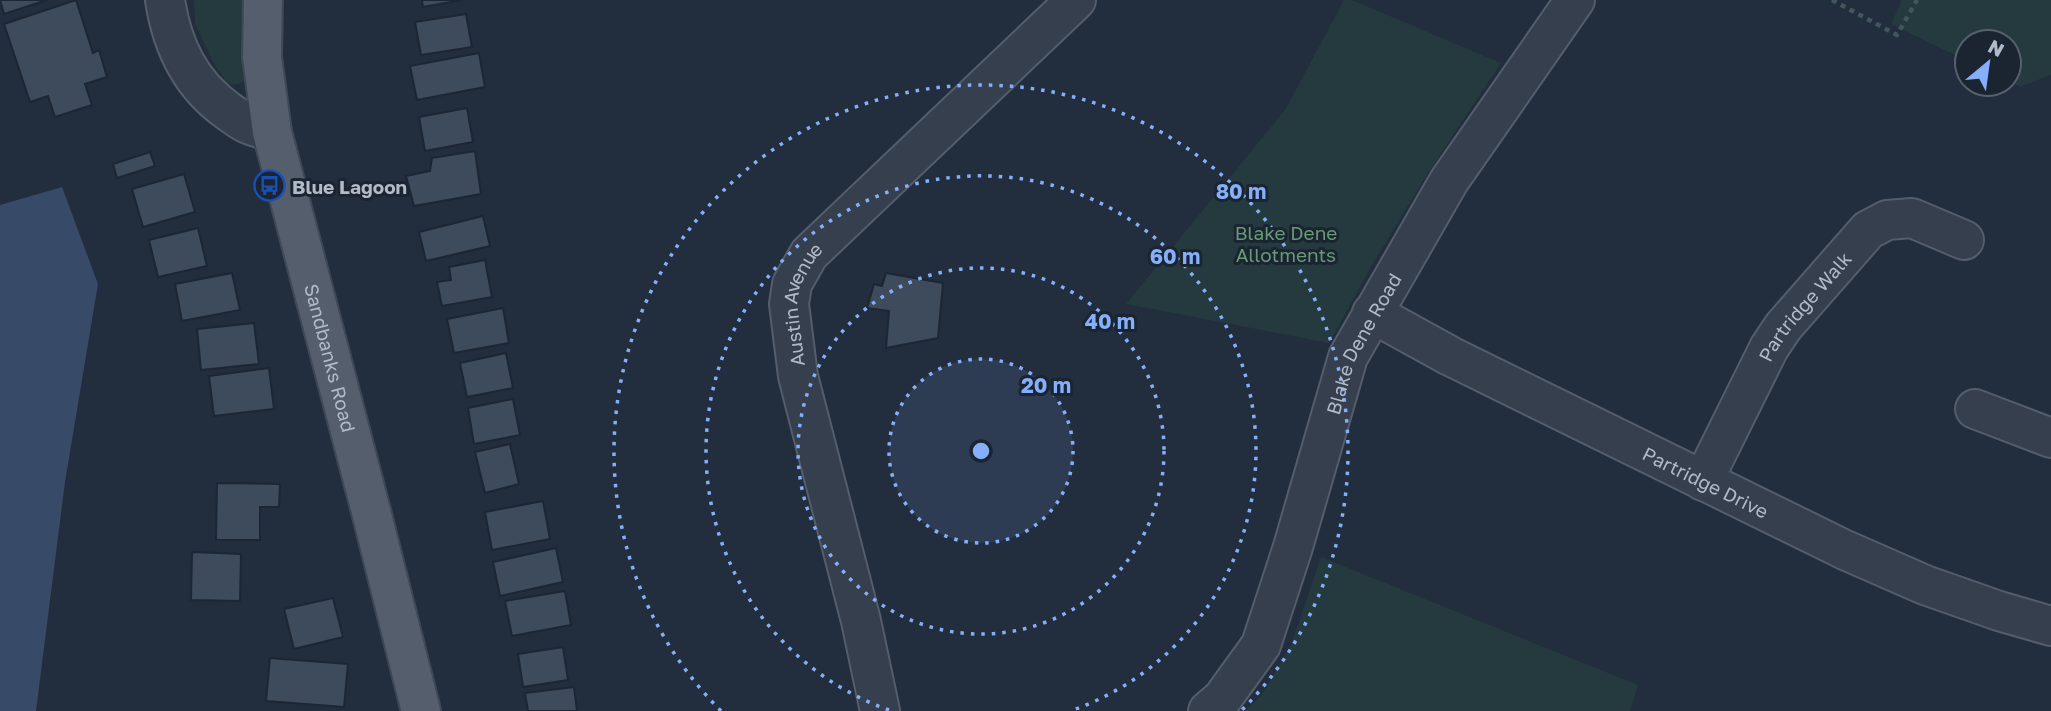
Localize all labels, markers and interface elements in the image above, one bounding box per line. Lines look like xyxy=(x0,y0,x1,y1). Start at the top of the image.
north arrow xyxy=(1953,28,2023,98)
text: N xyxy=(1985,34,2008,61)
bus stop icon: Blue Lagoon xyxy=(252,169,286,203)
place label: Blue Lagoon xyxy=(292,175,407,198)
text: 80 m xyxy=(1216,178,1266,204)
park label: Blake Dene Allotments xyxy=(1235,221,1337,266)
street label: Austin Avenue xyxy=(778,237,826,368)
text: 60 m xyxy=(1150,243,1200,269)
street label: Partridge Walk xyxy=(1753,246,1856,365)
street label: Blake Dene Road xyxy=(1321,269,1405,417)
street label: Sandbanks Road xyxy=(301,281,361,434)
text: 40 m xyxy=(1085,308,1135,334)
text: 20 m xyxy=(1021,372,1071,398)
centre of rings xyxy=(969,439,993,463)
street label: Partridge Drive xyxy=(1639,441,1772,522)

